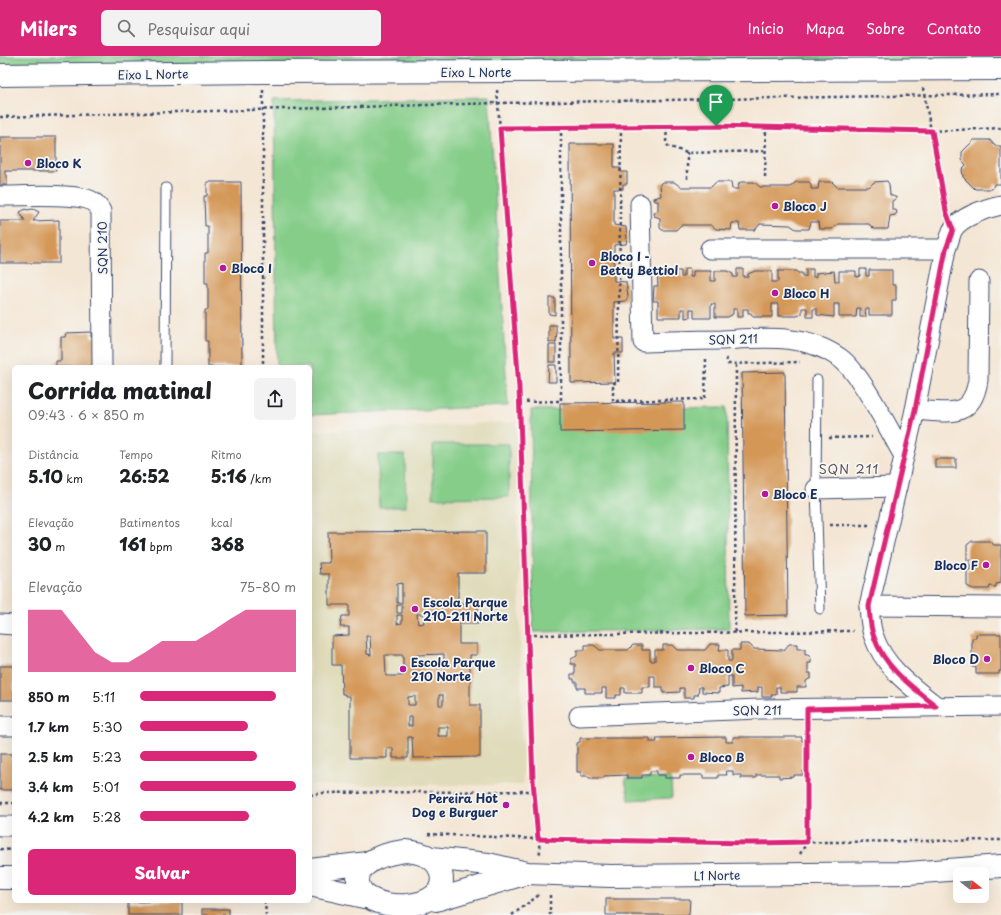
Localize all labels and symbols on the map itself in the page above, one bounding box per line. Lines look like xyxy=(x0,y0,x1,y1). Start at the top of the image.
street label: Eixo L Norte xyxy=(441,63,511,81)
street label: Eixo L Norte xyxy=(117,64,189,84)
pin xyxy=(699,85,733,126)
place label: Bloco K xyxy=(36,154,82,172)
marker: Bloco K xyxy=(23,158,33,168)
place label: Bloco J xyxy=(783,197,827,215)
marker: Bloco J xyxy=(770,201,780,211)
street label: SQN 210 xyxy=(93,221,111,275)
place label: Bloco I - Betty Bettiol xyxy=(600,247,678,279)
marker: Bloco I - Betty Bettiol xyxy=(587,258,597,268)
place label: Bloco I xyxy=(231,259,272,277)
marker: Bloco I xyxy=(218,263,228,273)
place label: Bloco H xyxy=(783,284,829,302)
marker: Bloco H xyxy=(770,288,780,298)
street label: SQN 211 xyxy=(708,329,758,349)
district label: SQN 211 xyxy=(819,459,879,478)
place label: Bloco E xyxy=(773,485,818,503)
marker: Bloco E xyxy=(760,489,770,499)
place label: Bloco F xyxy=(934,556,978,574)
marker: Bloco F xyxy=(981,560,991,570)
place label: Escola Parque 210-211 Norte xyxy=(423,593,509,625)
marker: Escola Parque 210-211 Norte xyxy=(410,604,420,614)
place label: Bloco D xyxy=(932,650,979,668)
place label: Escola Parque 210 Norte xyxy=(411,653,496,685)
marker: Bloco D xyxy=(982,654,992,664)
place label: Bloco C xyxy=(699,659,745,677)
marker: Bloco C xyxy=(686,663,696,673)
marker: Escola Parque 210 Norte xyxy=(398,664,408,674)
street label: SQN 211 xyxy=(732,701,782,719)
place label: Bloco B xyxy=(699,748,745,766)
marker: Bloco B xyxy=(686,752,696,762)
place label: Pereira Hot Dog e Burguer xyxy=(412,789,499,821)
marker: Pereira Hot Dog e Burguer xyxy=(501,800,511,810)
street label: L1 Norte xyxy=(693,866,741,884)
north arrow xyxy=(953,867,989,903)

